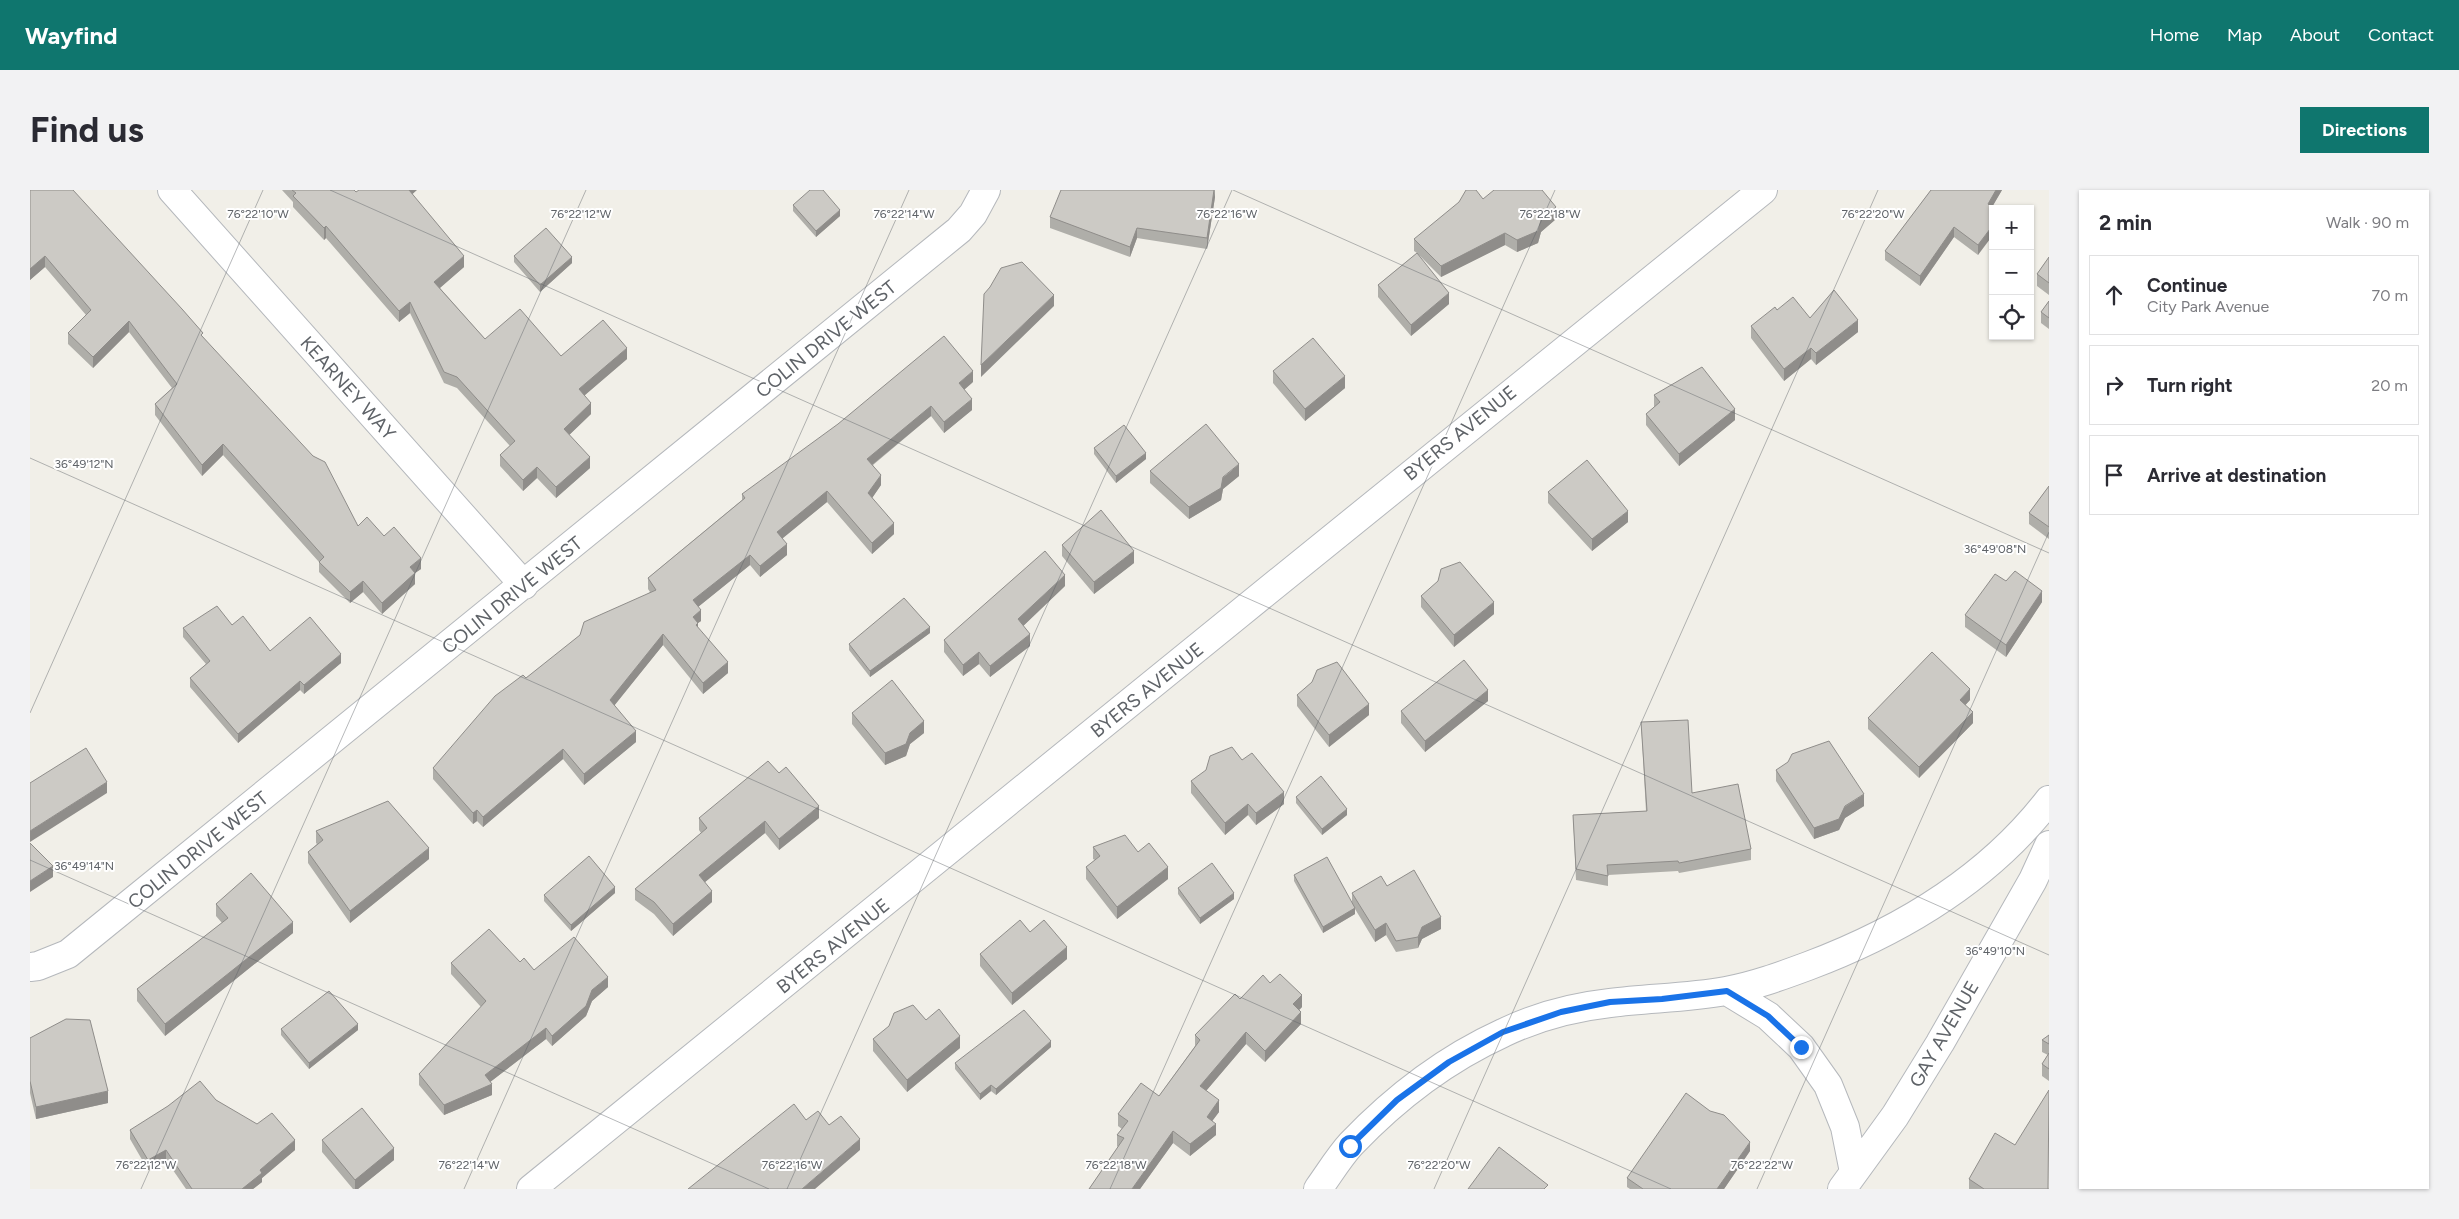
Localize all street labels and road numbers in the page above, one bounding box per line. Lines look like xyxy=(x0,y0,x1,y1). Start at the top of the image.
street label: COLIN DRIVE WEST xyxy=(751,275,901,403)
street label: KEARNEY WAY xyxy=(295,331,401,445)
street label: BYERS AVENUE xyxy=(1399,381,1521,485)
street label: COLIN DRIVE WEST xyxy=(437,531,587,659)
street label: BYERS AVENUE xyxy=(1086,638,1208,742)
street label: COLIN DRIVE WEST xyxy=(123,786,273,914)
street label: BYERS AVENUE xyxy=(772,894,894,998)
street label: GAY AVENUE xyxy=(1904,977,1984,1091)

